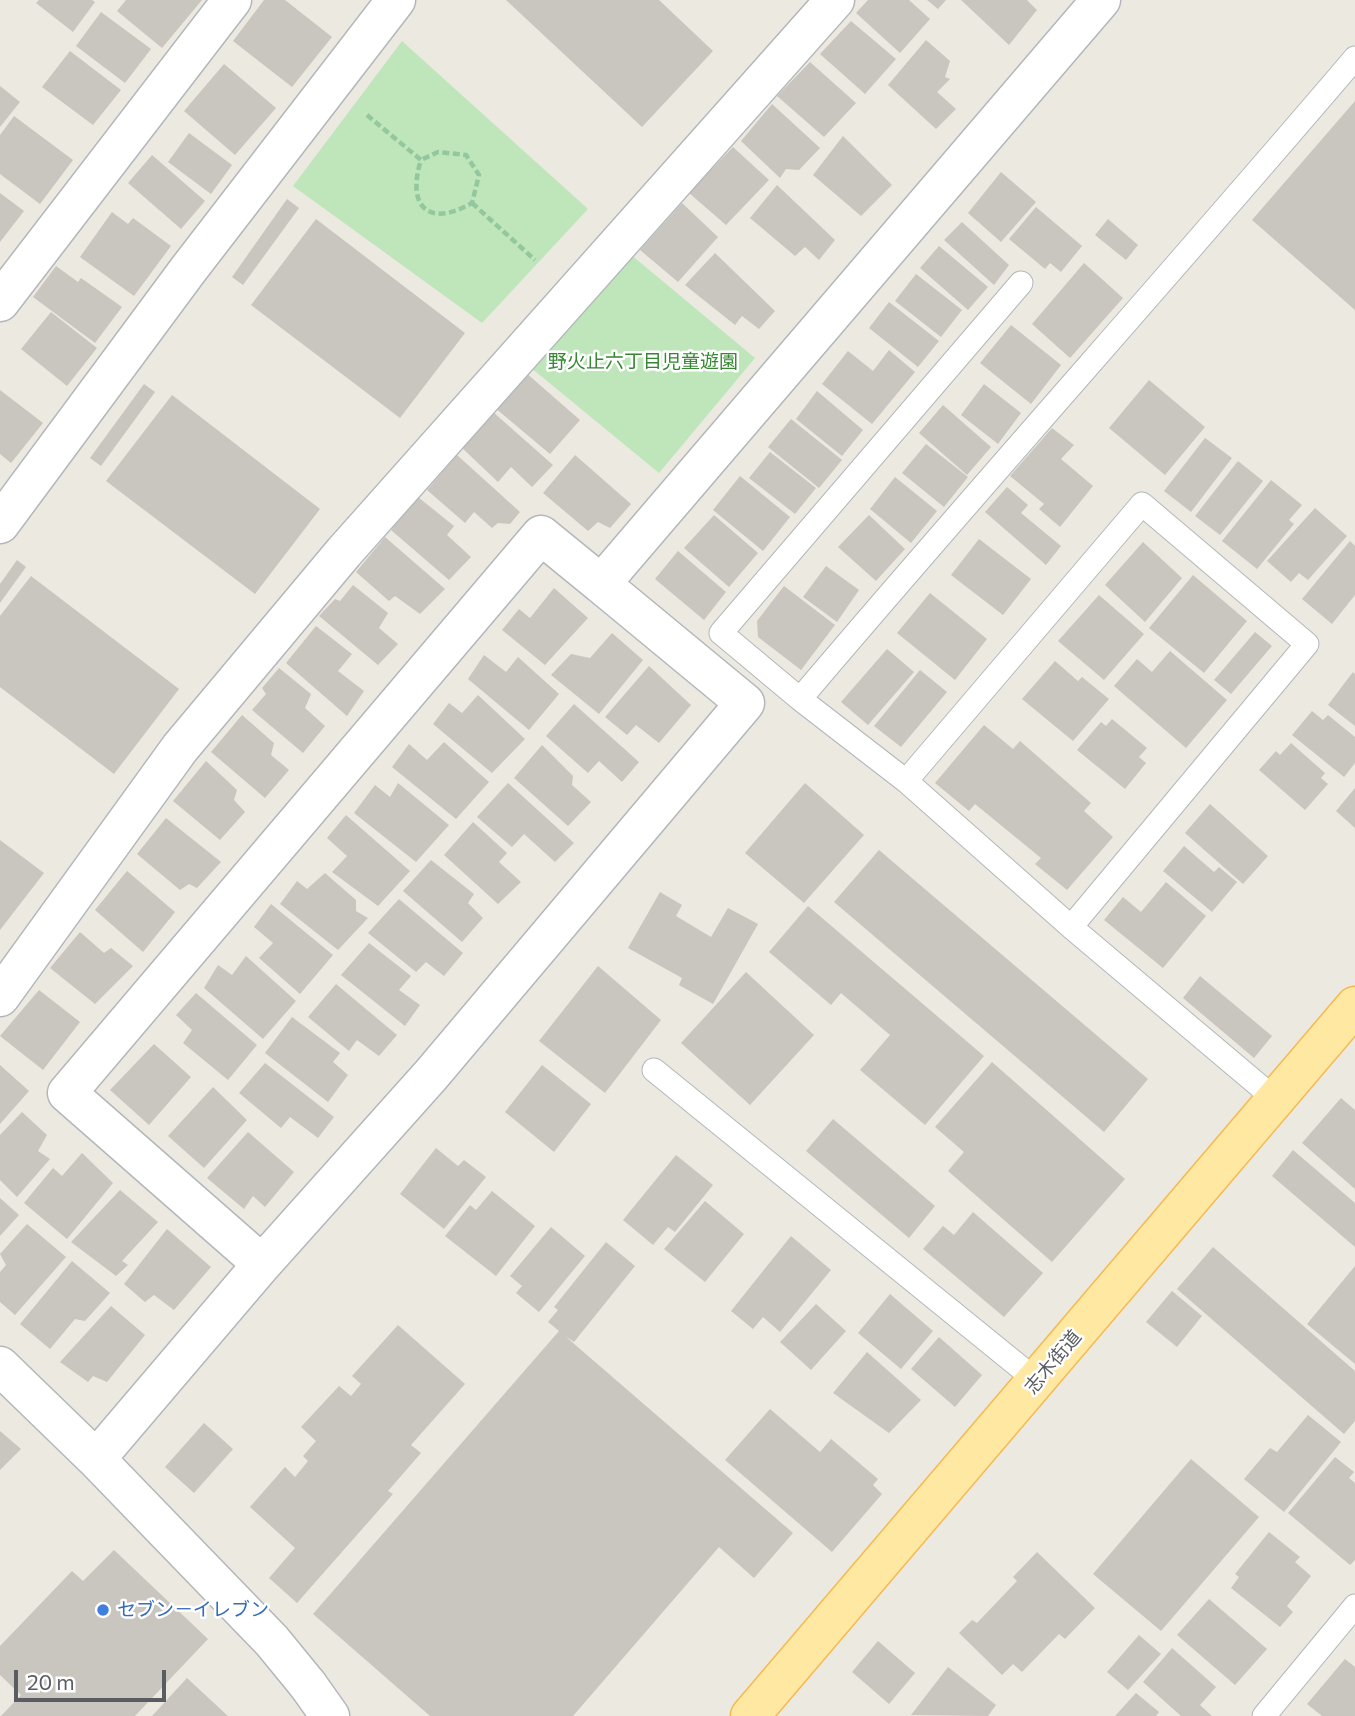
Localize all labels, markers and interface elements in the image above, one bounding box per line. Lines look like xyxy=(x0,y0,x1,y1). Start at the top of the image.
park label: 野火止六丁目児童遊園 xyxy=(548,351,738,373)
street label: 志木街道 xyxy=(1020,1326,1086,1398)
place label: セブン－イレブン xyxy=(117,1599,269,1621)
marker: セブン－イレブン xyxy=(95,1602,111,1618)
scale bar xyxy=(18,1656,170,1700)
text: 20 m xyxy=(27,1669,75,1694)

